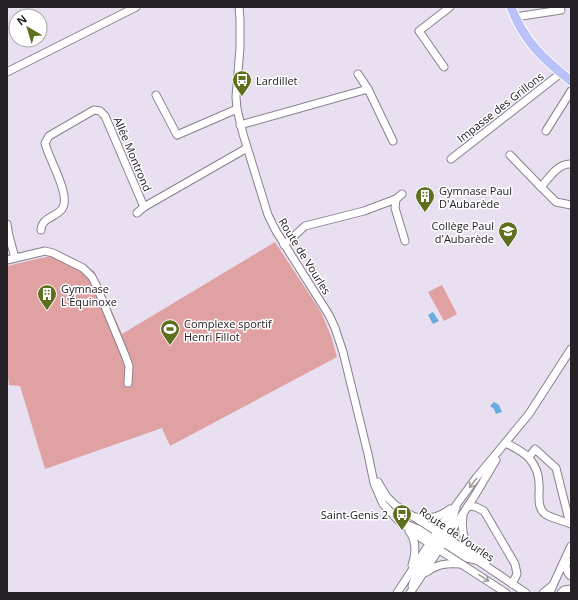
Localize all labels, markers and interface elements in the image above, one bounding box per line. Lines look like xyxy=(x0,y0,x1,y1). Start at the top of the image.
north arrow xyxy=(8,8,48,48)
text: N xyxy=(13,11,30,28)
street label: Impasse des Grillons xyxy=(454,68,546,146)
bus stop icon: Lardillet xyxy=(231,69,253,97)
place label: Lardillet xyxy=(256,73,298,88)
street label: Allée Montrond xyxy=(111,114,155,194)
place label: Gymnase Paul D'Aubarède xyxy=(439,183,512,211)
building icon: Gymnase Paul D'Aubarède xyxy=(414,185,436,213)
street label: Route de Vourles xyxy=(275,215,335,297)
place label: Collège Paul d'Aubarède xyxy=(431,218,494,246)
school or university icon: Collège Paul d'Aubarède xyxy=(497,220,519,248)
place label: Gymnase L'Équinoxe xyxy=(61,281,117,309)
building icon: Gymnase L'Équinoxe xyxy=(36,283,58,311)
place label: Complexe sportif Henri Fillot xyxy=(184,316,273,344)
sports icon: Complexe sportif Henri Fillot xyxy=(159,318,181,346)
one-way arrow xyxy=(468,477,477,488)
bus stop icon: Saint-Genis 2 xyxy=(391,503,413,531)
street label: Route de Vourles xyxy=(417,503,497,565)
place label: Saint-Genis 2 xyxy=(321,507,388,522)
one-way arrow xyxy=(478,575,490,583)

